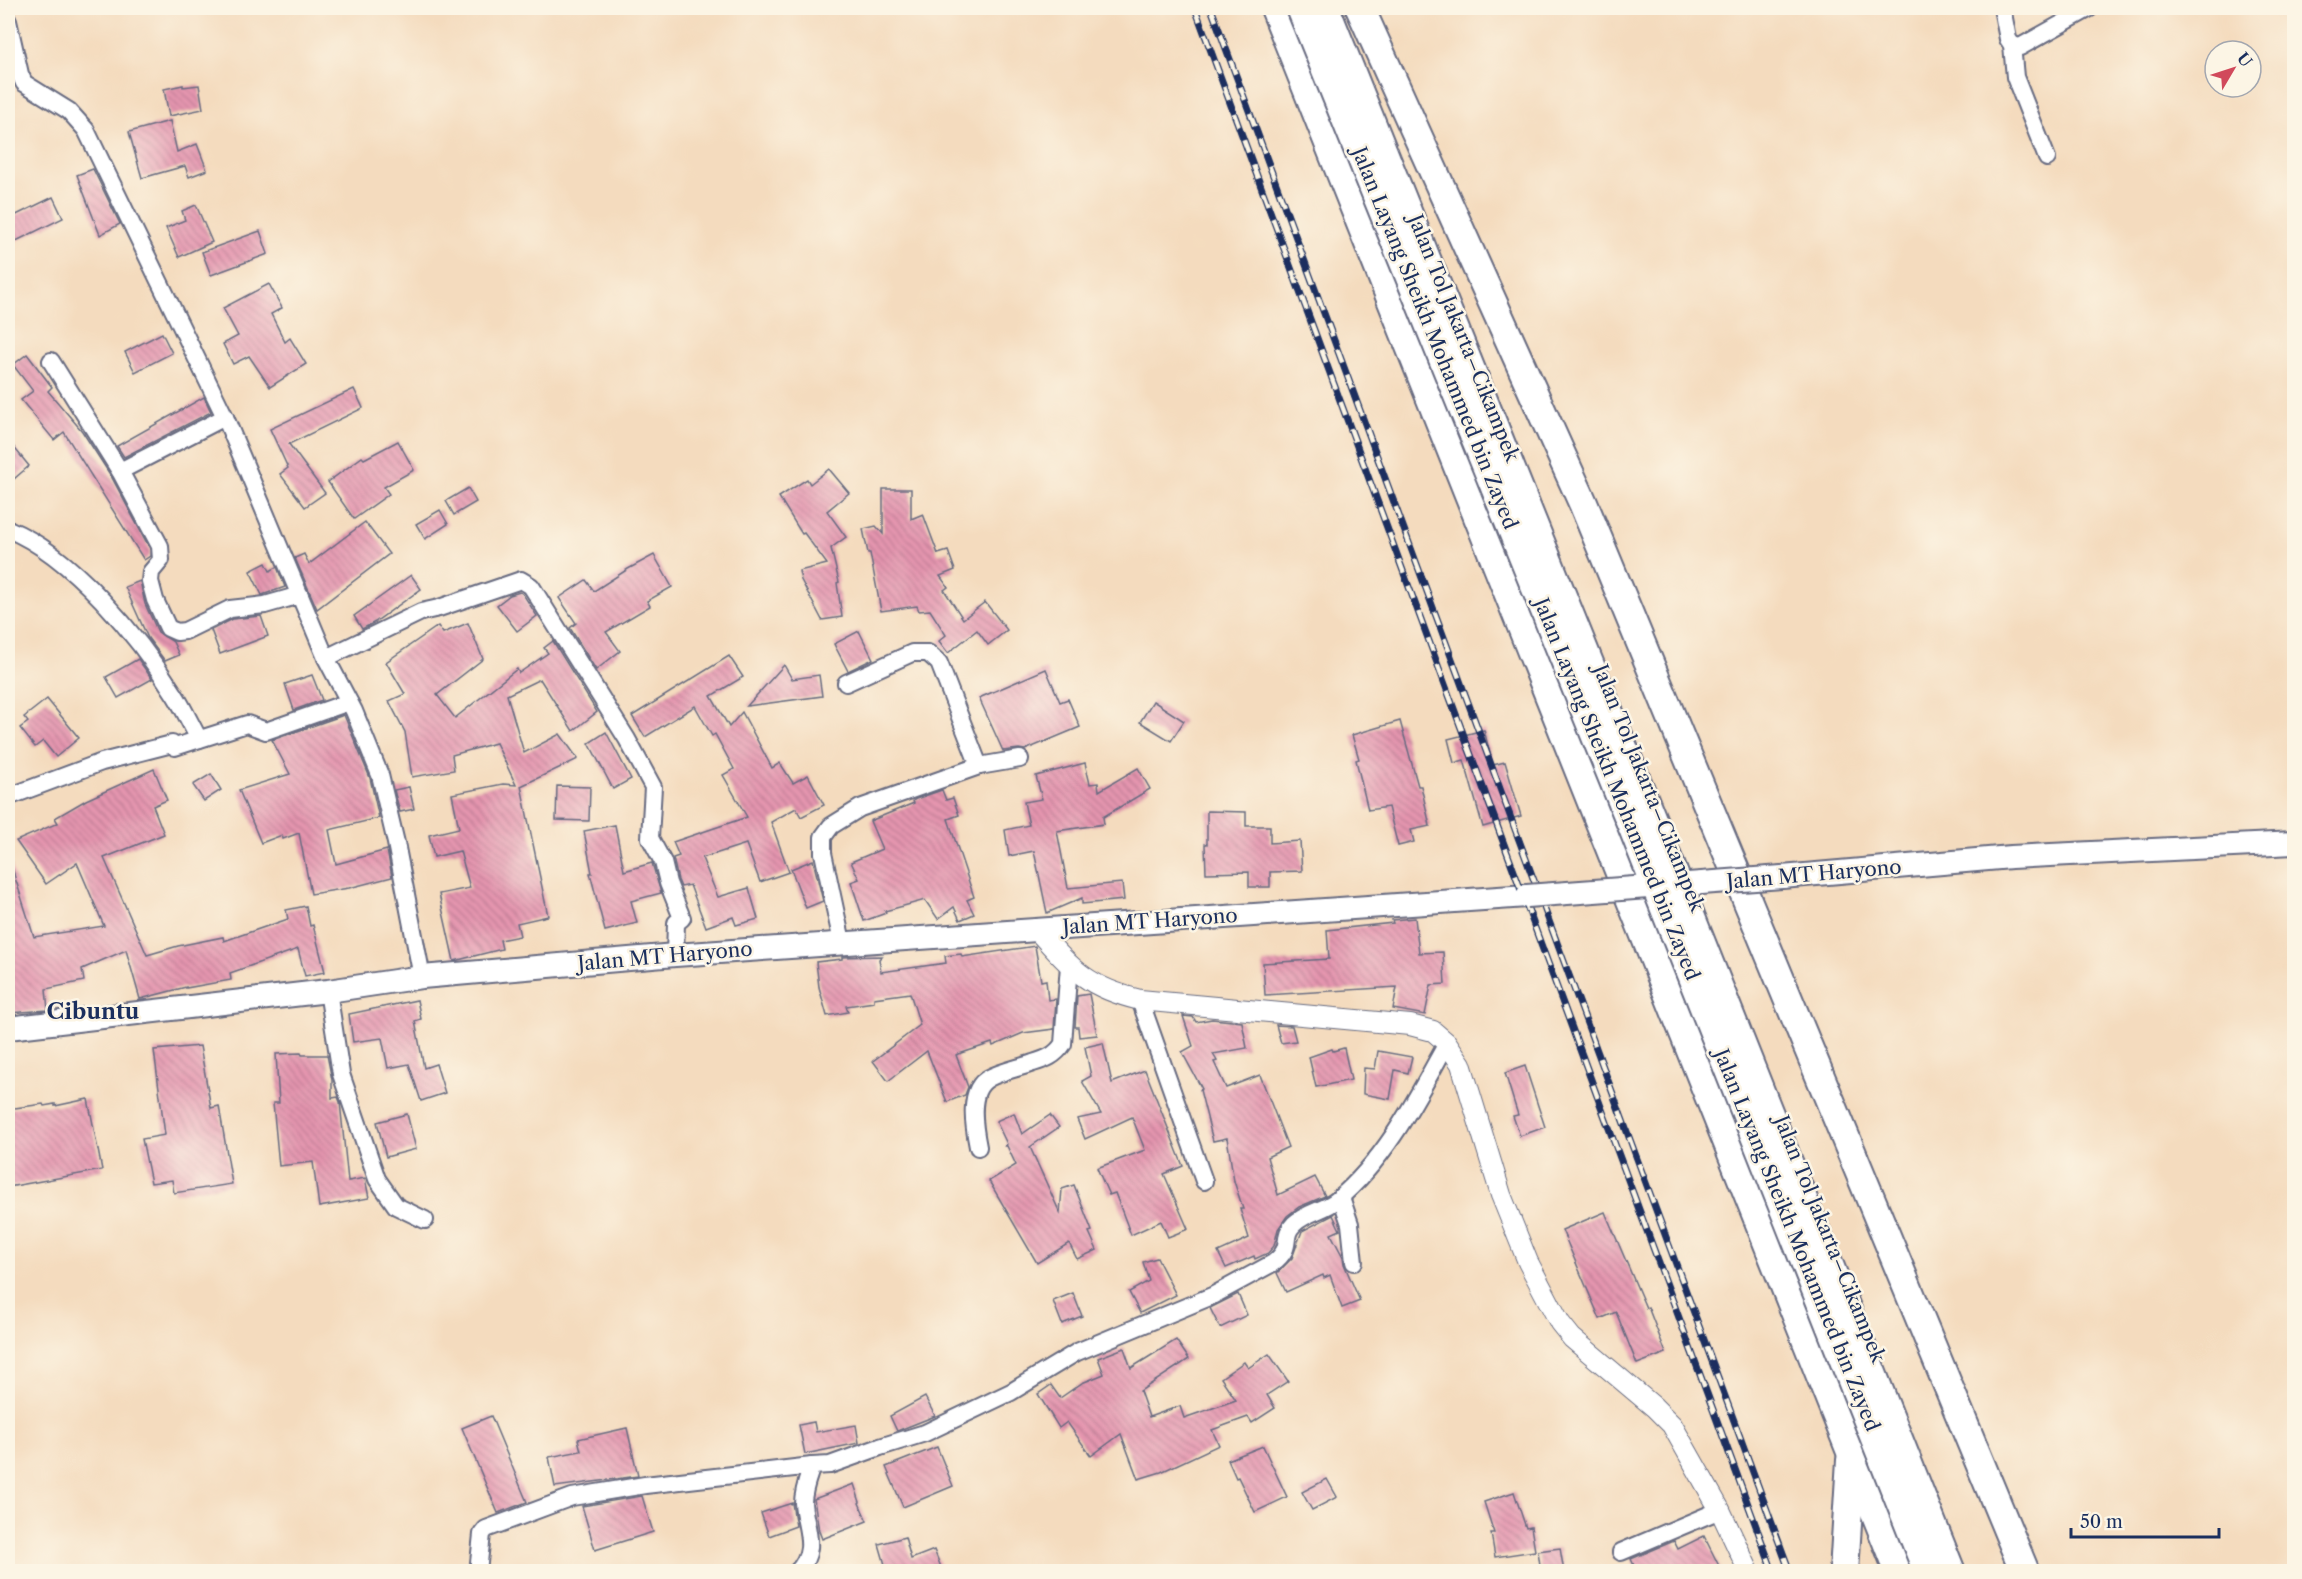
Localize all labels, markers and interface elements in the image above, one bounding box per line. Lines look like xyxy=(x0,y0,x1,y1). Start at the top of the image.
north arrow xyxy=(2203,39,2263,99)
text: U xyxy=(2233,48,2257,71)
street label: Jalan Layang Sheikh Mohammed bin Zayed xyxy=(1346,141,1523,533)
street label: Jalan Tol Jakarta–Cikampek xyxy=(1402,208,1525,467)
street label: Jalan Layang Sheikh Mohammed bin Zayed xyxy=(1528,592,1705,984)
street label: Jalan Tol Jakarta–Cikampek xyxy=(1587,658,1710,917)
street label: Jalan MT Haryono xyxy=(1723,854,1902,894)
street label: Jalan MT Haryono xyxy=(1059,903,1238,939)
street label: Jalan MT Haryono xyxy=(574,936,753,976)
district label: Cibuntu xyxy=(47,998,140,1025)
street label: Jalan Layang Sheikh Mohammed bin Zayed xyxy=(1708,1043,1885,1435)
street label: Jalan Tol Jakarta–Cikampek xyxy=(1768,1109,1891,1368)
scale bar xyxy=(2071,1501,2220,1539)
text: 50 m xyxy=(2080,1511,2123,1533)

